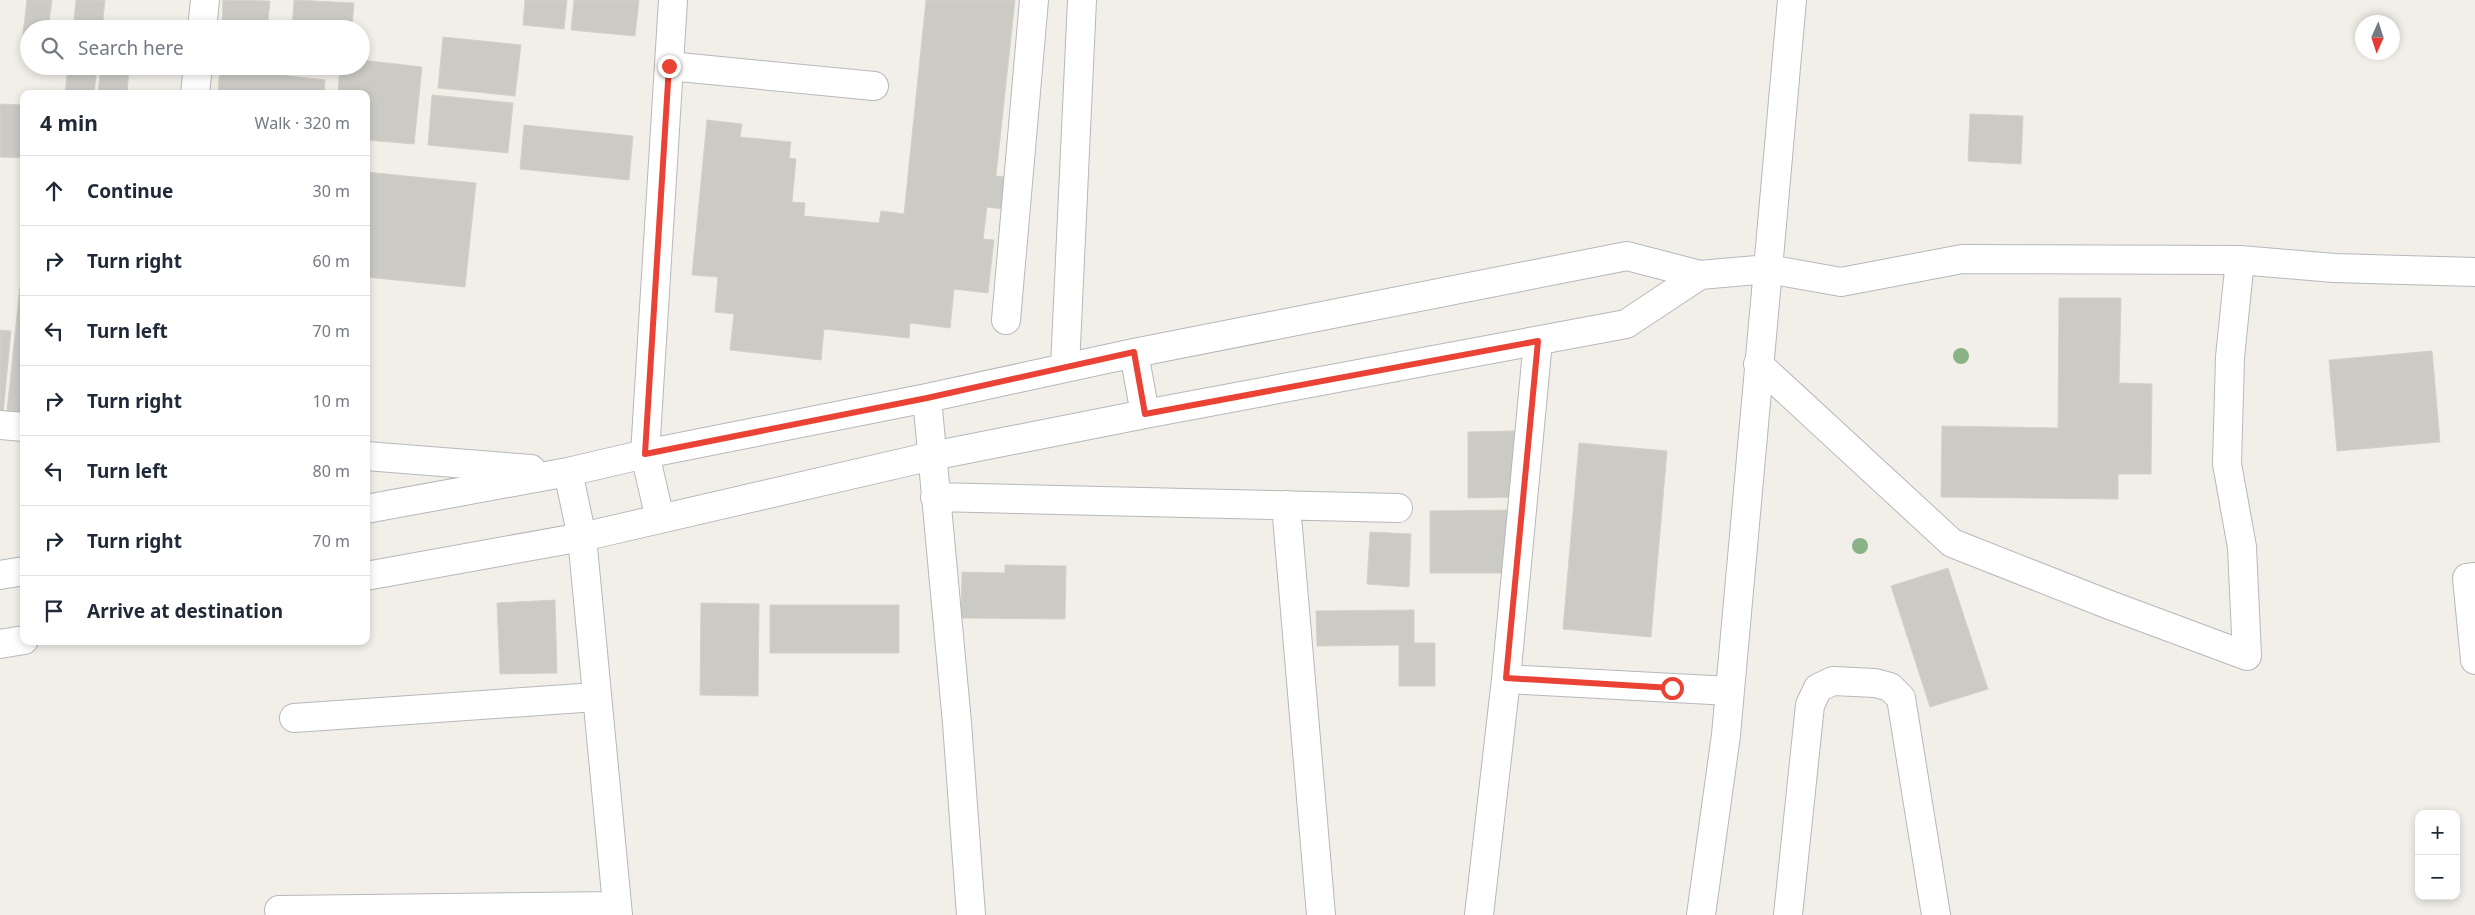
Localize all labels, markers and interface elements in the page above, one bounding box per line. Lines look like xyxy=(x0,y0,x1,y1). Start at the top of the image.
north arrow xyxy=(2355,15,2400,60)
search box xyxy=(20,20,370,75)
icon: search xyxy=(38,34,66,62)
text: Search here xyxy=(78,35,184,61)
route end xyxy=(658,55,681,78)
text: 4 min xyxy=(40,109,98,137)
text: Walk · 320 m xyxy=(255,112,350,134)
icon: ahead xyxy=(40,177,68,205)
text: Continue xyxy=(87,178,173,204)
text: 30 m xyxy=(313,180,350,202)
icon: right xyxy=(40,247,68,275)
text: Turn right xyxy=(87,248,182,274)
text: 60 m xyxy=(313,250,350,272)
icon: left xyxy=(40,317,68,345)
text: Turn left xyxy=(87,318,168,344)
text: 70 m xyxy=(313,320,350,342)
icon: right xyxy=(40,387,68,415)
text: Turn right xyxy=(87,388,182,414)
text: 10 m xyxy=(313,390,350,412)
icon: left xyxy=(40,457,68,485)
text: Turn left xyxy=(87,458,168,484)
text: 80 m xyxy=(313,460,350,482)
icon: right xyxy=(40,527,68,555)
text: Turn right xyxy=(87,528,182,554)
text: 70 m xyxy=(313,530,350,552)
icon: arrive xyxy=(40,597,68,625)
text: Arrive at destination xyxy=(87,598,283,624)
route start xyxy=(1661,677,1684,700)
map controls xyxy=(2415,810,2460,900)
button: + xyxy=(2415,810,2460,855)
button: − xyxy=(2415,855,2460,900)

